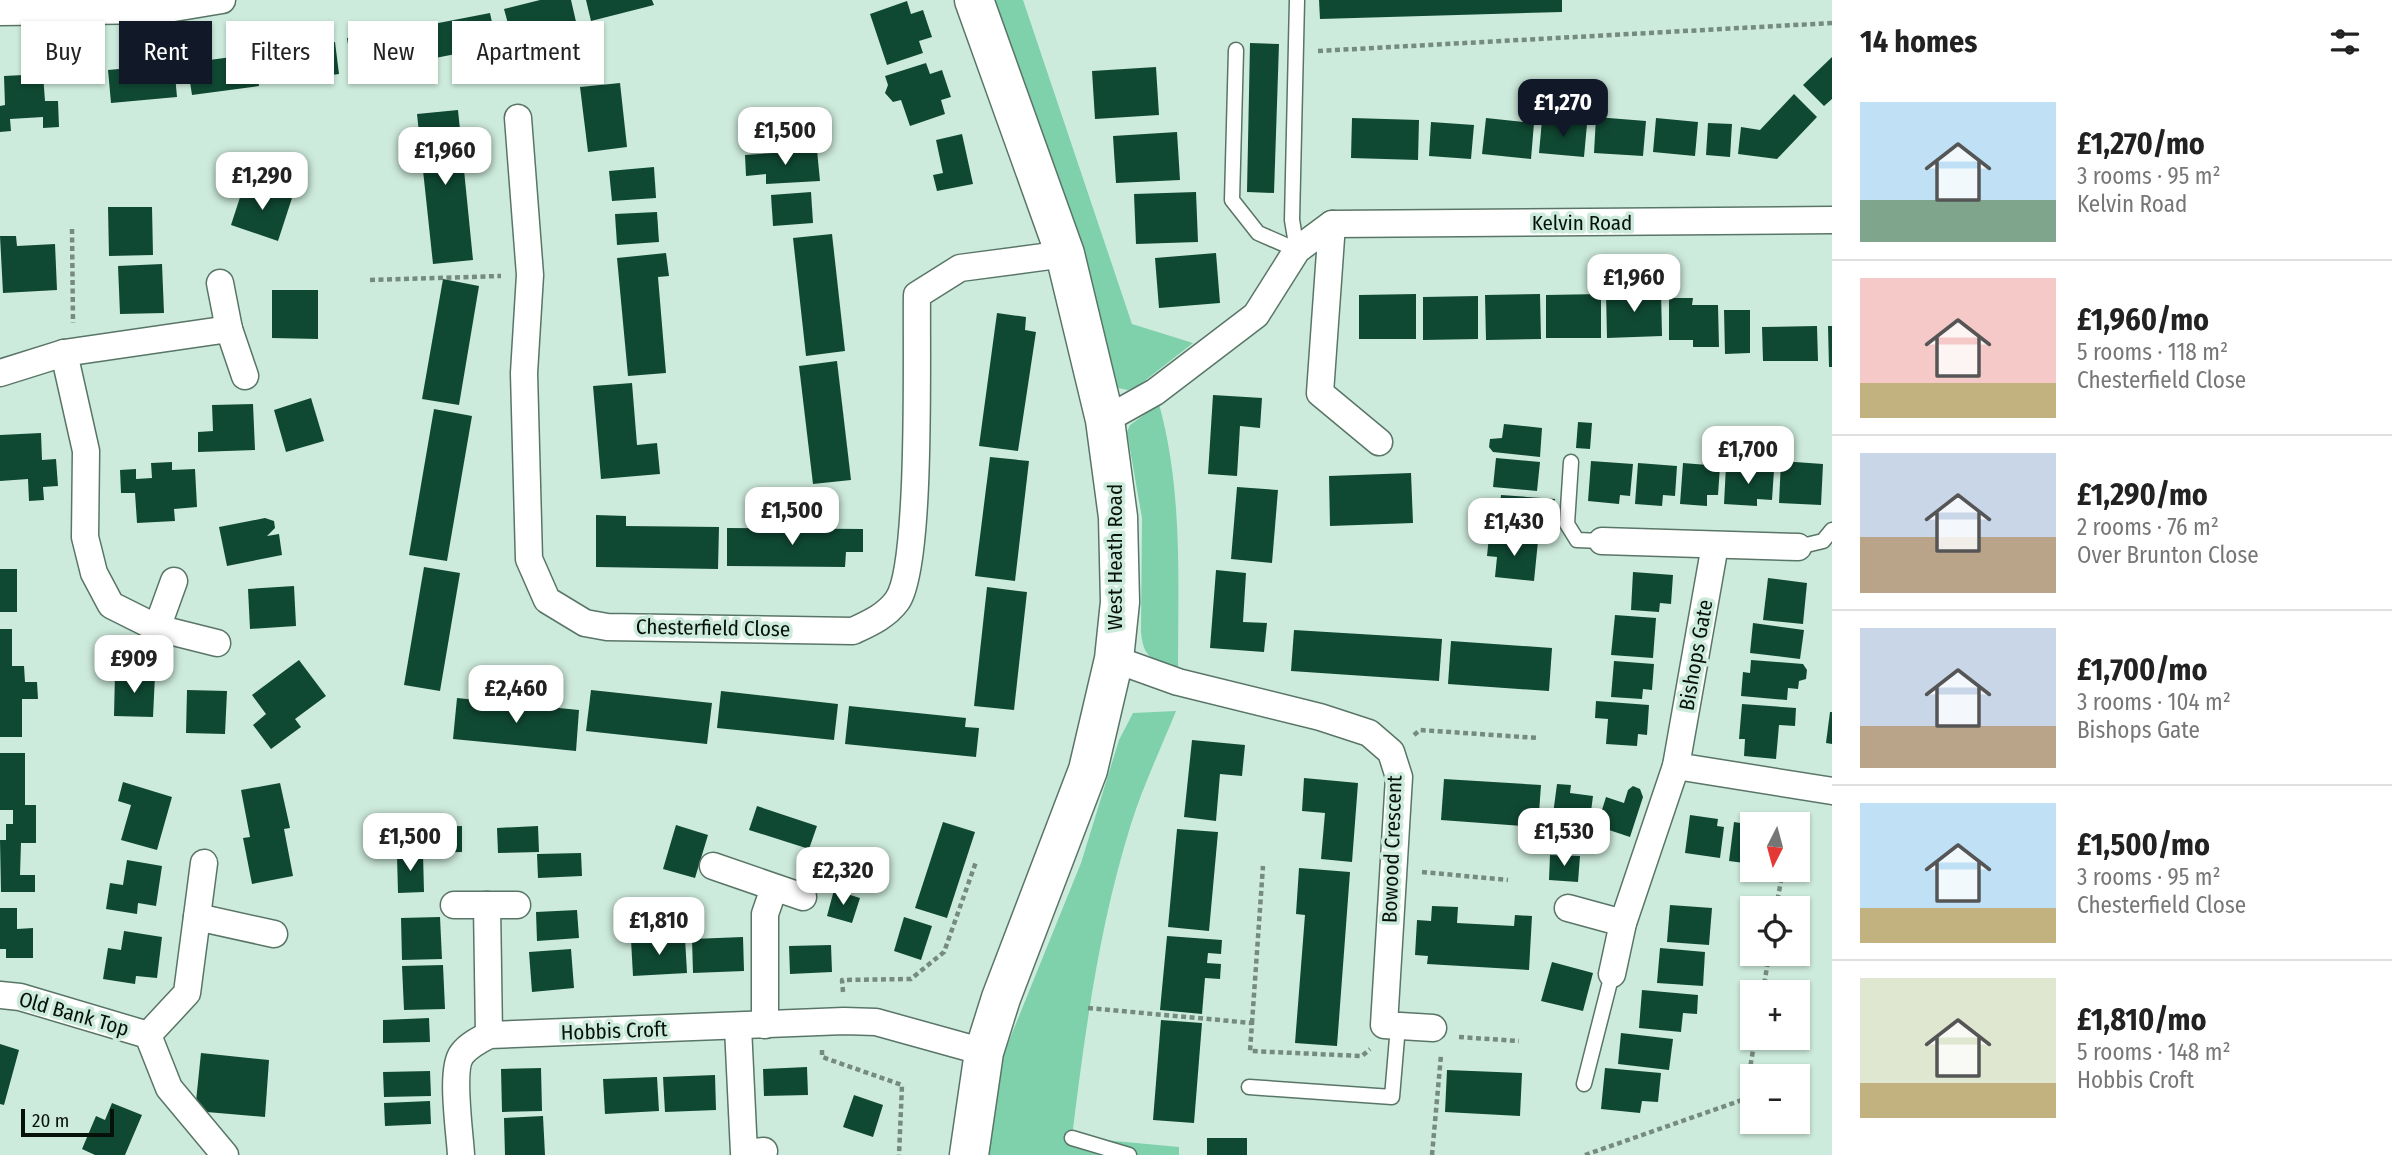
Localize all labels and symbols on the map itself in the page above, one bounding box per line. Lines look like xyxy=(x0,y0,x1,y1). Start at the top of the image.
pin: £1,270 xyxy=(1506,80,1620,139)
pin: £1,500 xyxy=(728,108,842,167)
pin: £1,960 xyxy=(388,128,502,187)
pin: £1,290 xyxy=(205,152,319,212)
street label: Kelvin Road xyxy=(1532,210,1632,236)
pin: £1,960 xyxy=(1577,254,1691,314)
pin: £1,700 xyxy=(1691,426,1805,486)
street label: West Heath Road xyxy=(1102,484,1128,630)
pin: £1,500 xyxy=(735,488,849,547)
pin: £1,430 xyxy=(1457,498,1571,558)
street label: Bishops Gate xyxy=(1673,598,1719,712)
street label: Chesterfield Close xyxy=(636,614,790,642)
pin: £909 xyxy=(93,636,175,695)
pin: £2,460 xyxy=(459,666,573,725)
street label: Bowood Crescent xyxy=(1376,775,1408,923)
pin: £1,530 xyxy=(1507,808,1621,868)
north arrow xyxy=(1740,812,1810,882)
pin: £1,500 xyxy=(353,814,467,873)
pin: £2,320 xyxy=(786,848,900,907)
pin: £1,810 xyxy=(602,898,716,957)
street label: Old Bank Top xyxy=(16,986,132,1042)
street label: Hobbis Croft xyxy=(560,1016,668,1046)
scale bar xyxy=(21,1106,114,1138)

